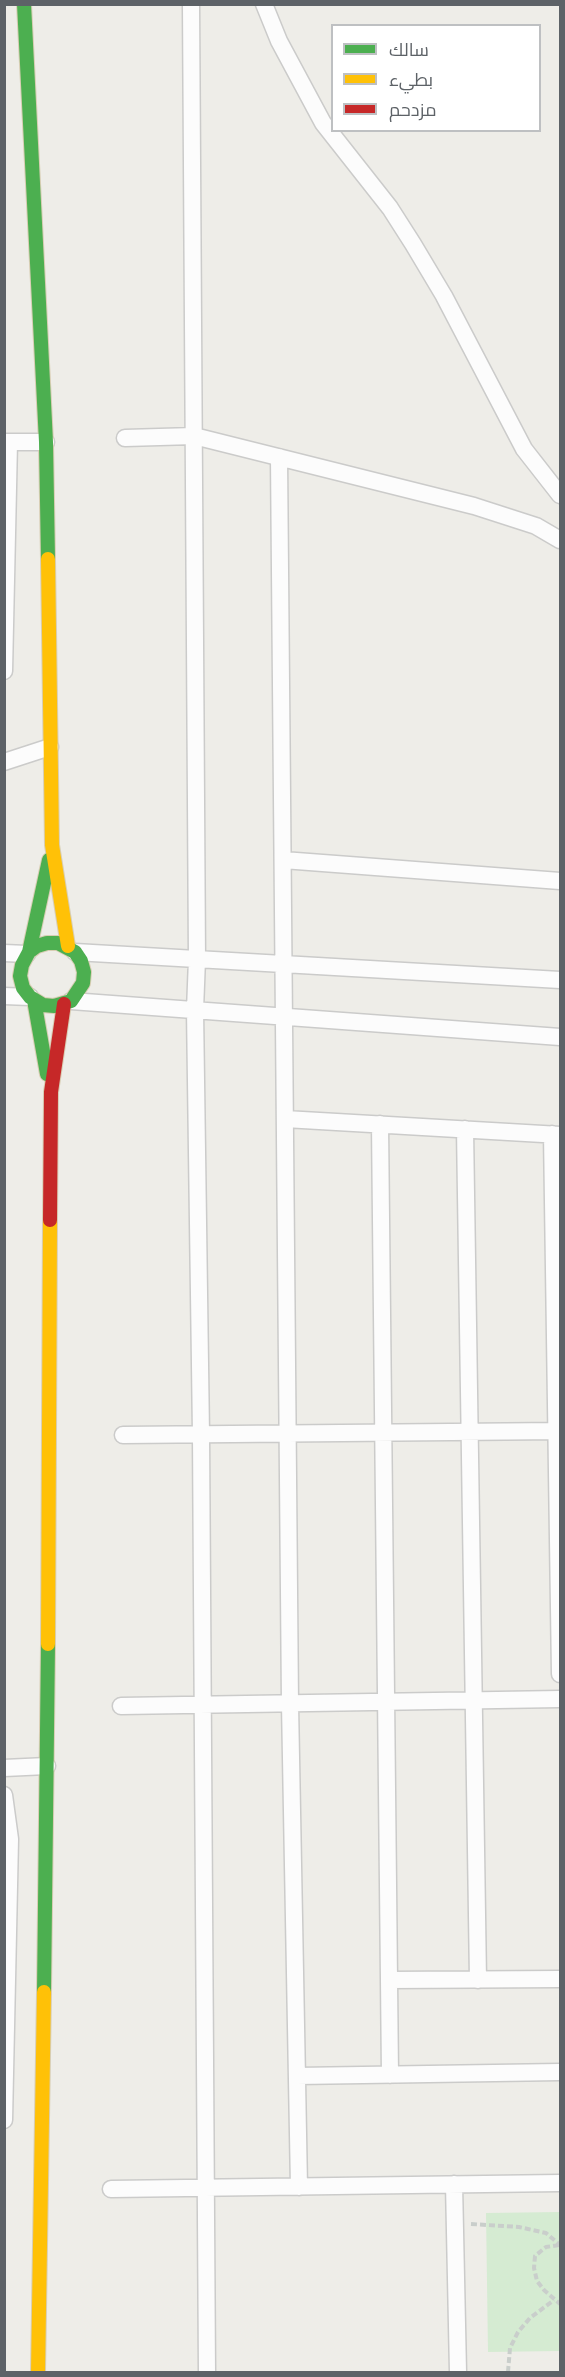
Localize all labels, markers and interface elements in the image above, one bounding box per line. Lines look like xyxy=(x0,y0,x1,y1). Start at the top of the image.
legend xyxy=(331,24,541,132)
text: سالك xyxy=(389,39,429,60)
text: بطيء xyxy=(389,69,433,90)
text: مزدحم xyxy=(389,99,437,120)

